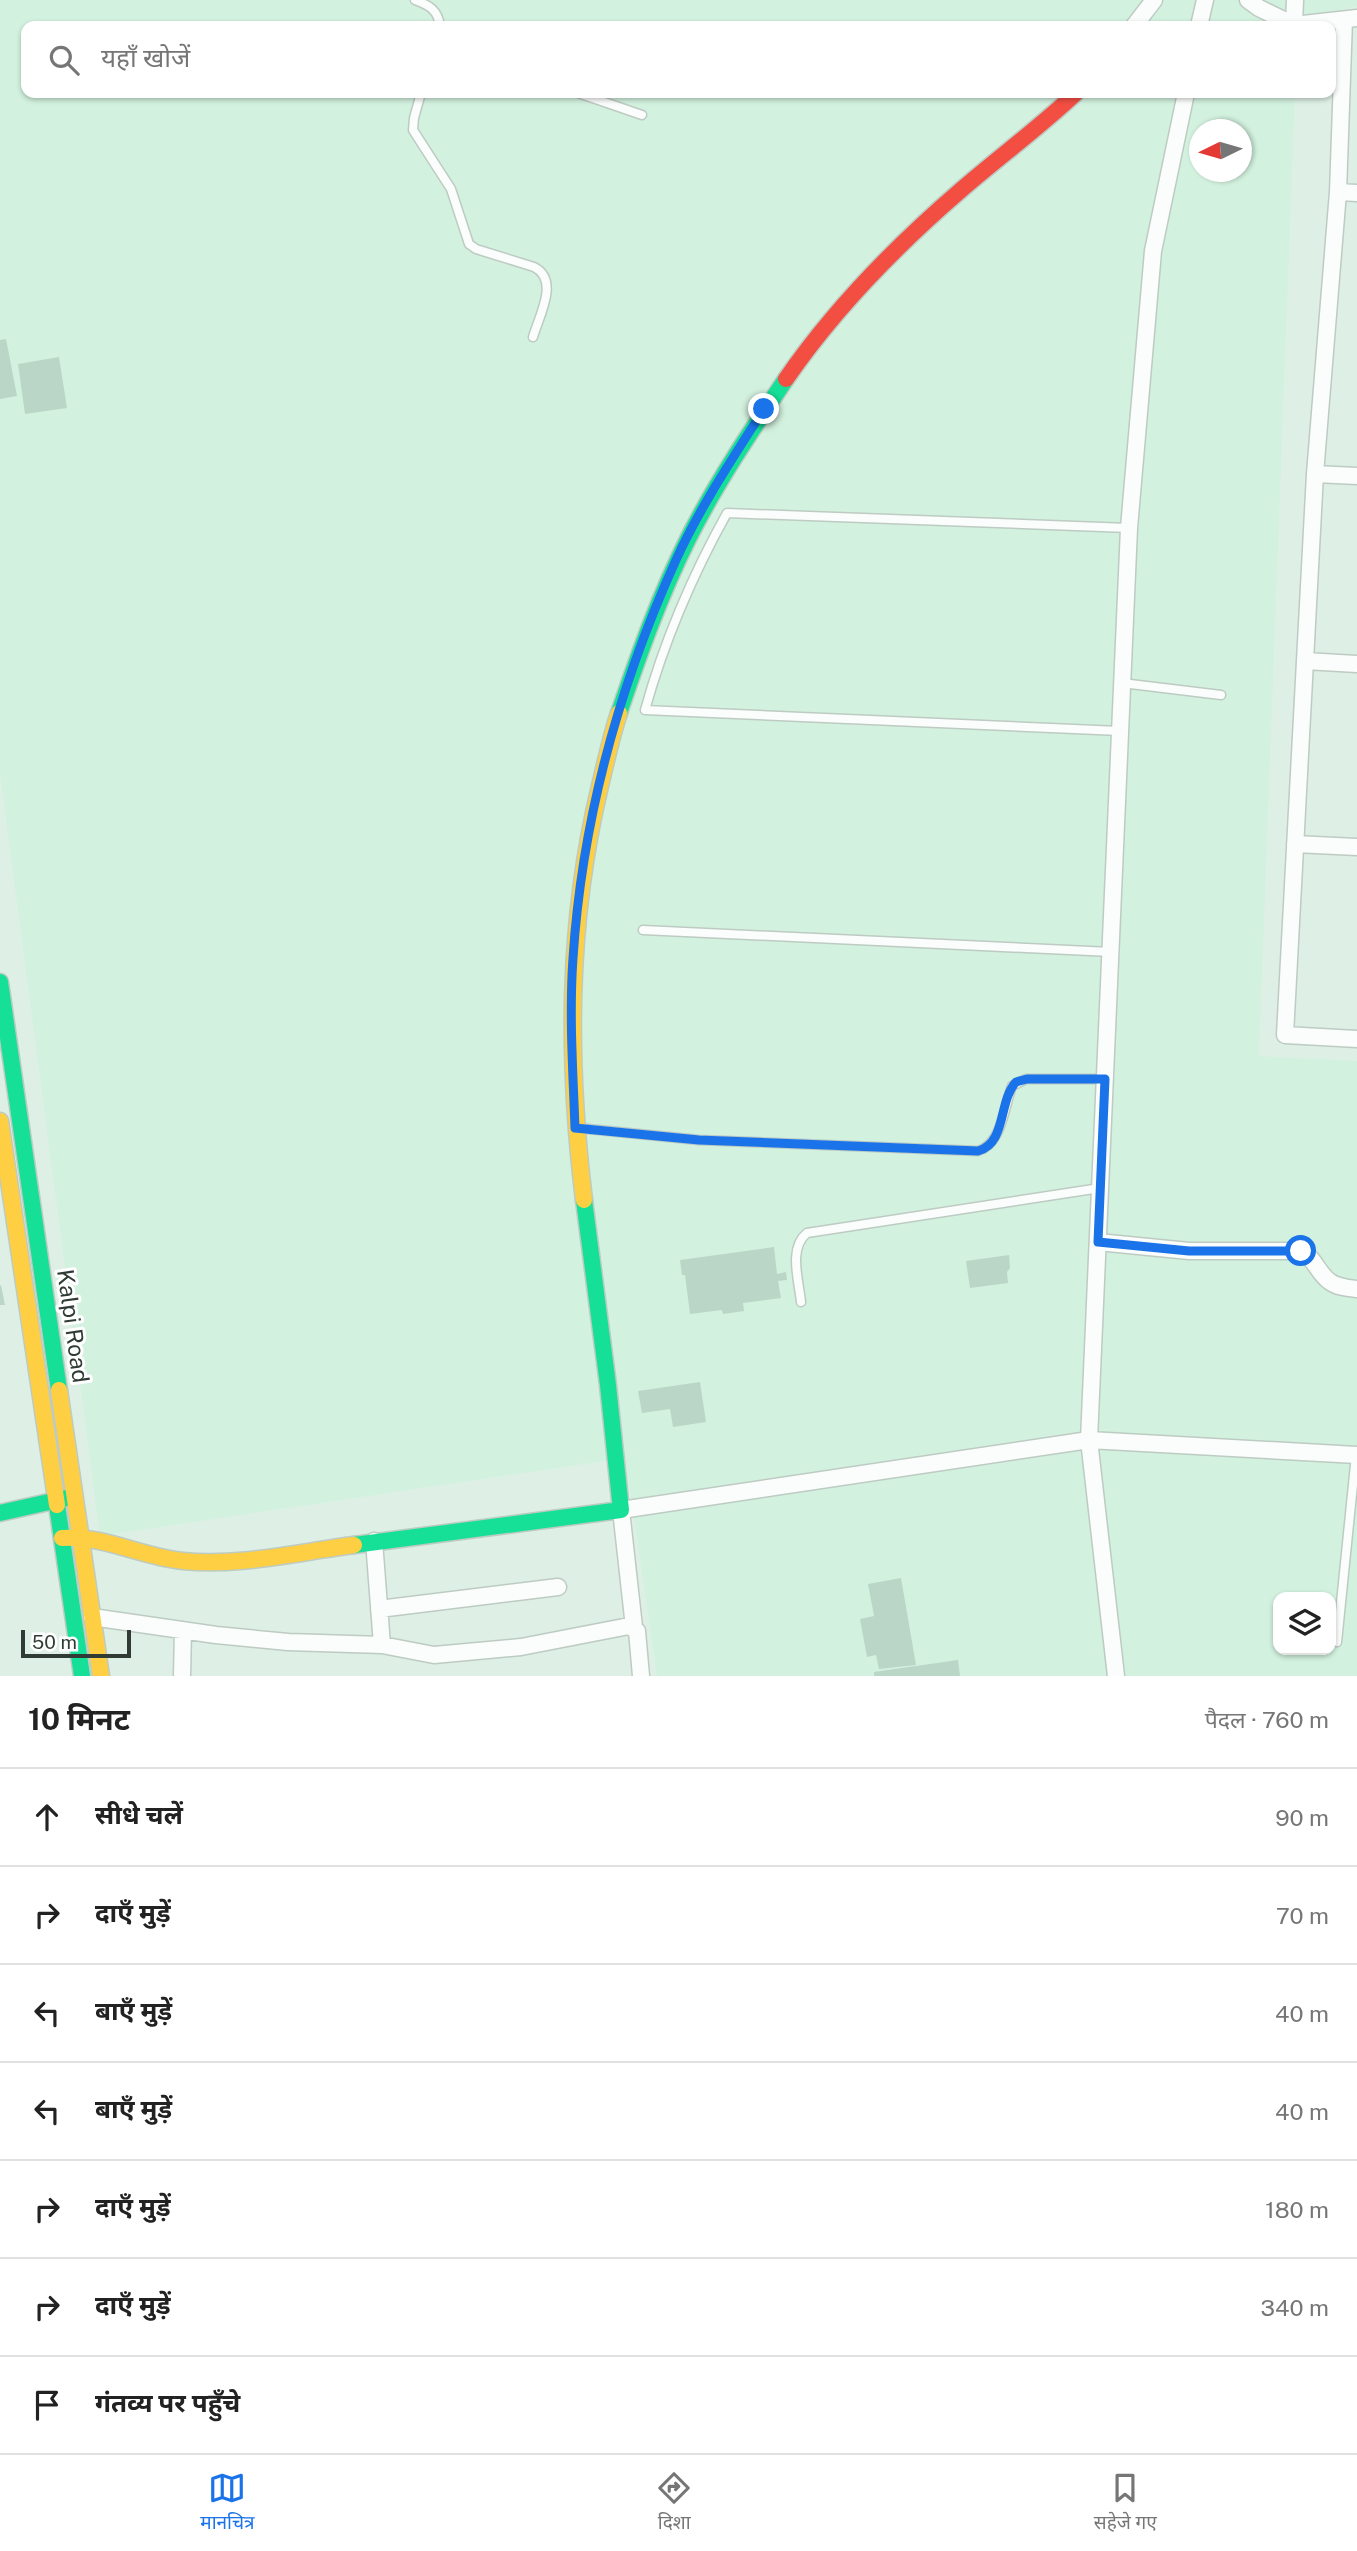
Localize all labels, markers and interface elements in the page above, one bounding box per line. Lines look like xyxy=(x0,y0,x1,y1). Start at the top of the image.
search box xyxy=(21,21,1336,98)
icon: search xyxy=(45,41,83,79)
text: यहाँ खोजें xyxy=(101,42,190,73)
north arrow xyxy=(1189,119,1252,182)
route end xyxy=(748,393,779,424)
route start xyxy=(1285,1235,1316,1266)
street label: Kalpi Road xyxy=(52,1267,95,1385)
map controls xyxy=(1273,1592,1336,1655)
button: layers xyxy=(1273,1592,1336,1655)
scale bar xyxy=(21,1627,131,1659)
text: 50 m xyxy=(32,1631,77,1653)
text: 10 मिनट xyxy=(28,1701,130,1737)
text: पैदल · 760 m xyxy=(1205,1706,1329,1733)
icon: ahead xyxy=(28,1798,66,1836)
text: सीधे चलें xyxy=(95,1799,183,1830)
text: 90 m xyxy=(1275,1804,1329,1831)
icon: right xyxy=(28,1896,66,1934)
text: दाएँ मुड़ें xyxy=(95,1897,171,1928)
text: 70 m xyxy=(1276,1902,1329,1929)
icon: left xyxy=(28,1994,66,2032)
text: बाएँ मुड़ें xyxy=(95,1995,172,2026)
text: 40 m xyxy=(1275,2000,1329,2027)
icon: left xyxy=(28,2092,66,2130)
text: बाएँ मुड़ें xyxy=(95,2093,172,2124)
text: 40 m xyxy=(1275,2098,1329,2125)
icon: right xyxy=(28,2190,66,2228)
text: दाएँ मुड़ें xyxy=(95,2191,171,2222)
text: 180 m xyxy=(1265,2196,1329,2223)
icon: right xyxy=(28,2288,66,2326)
text: दाएँ मुड़ें xyxy=(95,2289,171,2320)
text: 340 m xyxy=(1261,2294,1329,2321)
icon: arrive xyxy=(28,2386,66,2424)
text: गंतव्य पर पहुँचे xyxy=(95,2387,240,2418)
tab: मानचित्र xyxy=(200,2469,255,2537)
tab: दिशा xyxy=(655,2469,693,2537)
tab: सहेजे गए xyxy=(1094,2469,1157,2537)

